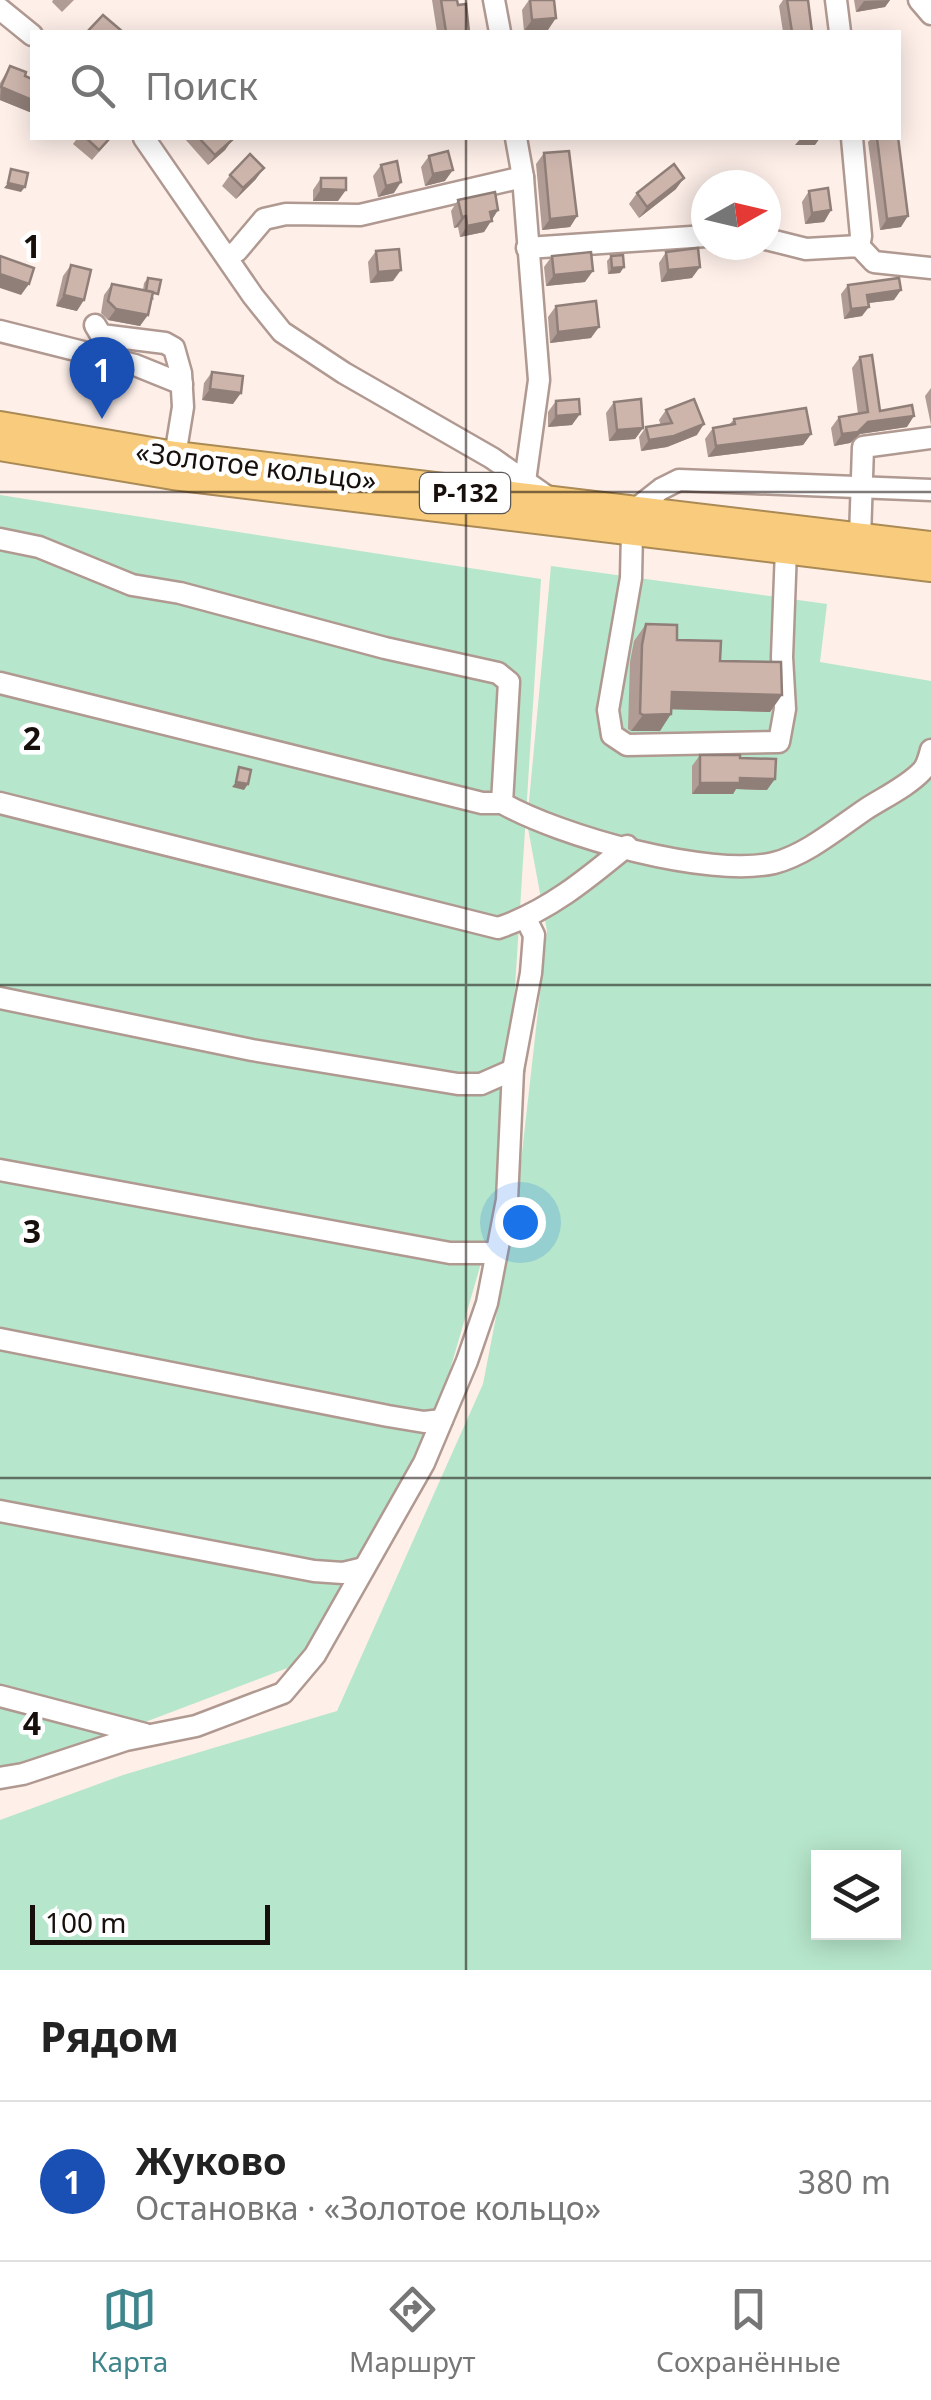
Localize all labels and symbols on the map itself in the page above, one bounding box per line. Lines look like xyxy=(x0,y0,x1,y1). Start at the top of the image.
north arrow xyxy=(691,170,781,260)
text: 1 xyxy=(23,224,41,267)
pin: 1 xyxy=(70,336,134,419)
street label: «Золотое кольцо» xyxy=(133,431,379,499)
road number: Р-132 xyxy=(420,473,510,513)
text: 2 xyxy=(23,716,41,759)
your location xyxy=(495,1197,546,1248)
text: 3 xyxy=(23,1209,41,1252)
text: 4 xyxy=(23,1701,41,1744)
scale bar xyxy=(30,1900,270,1944)

